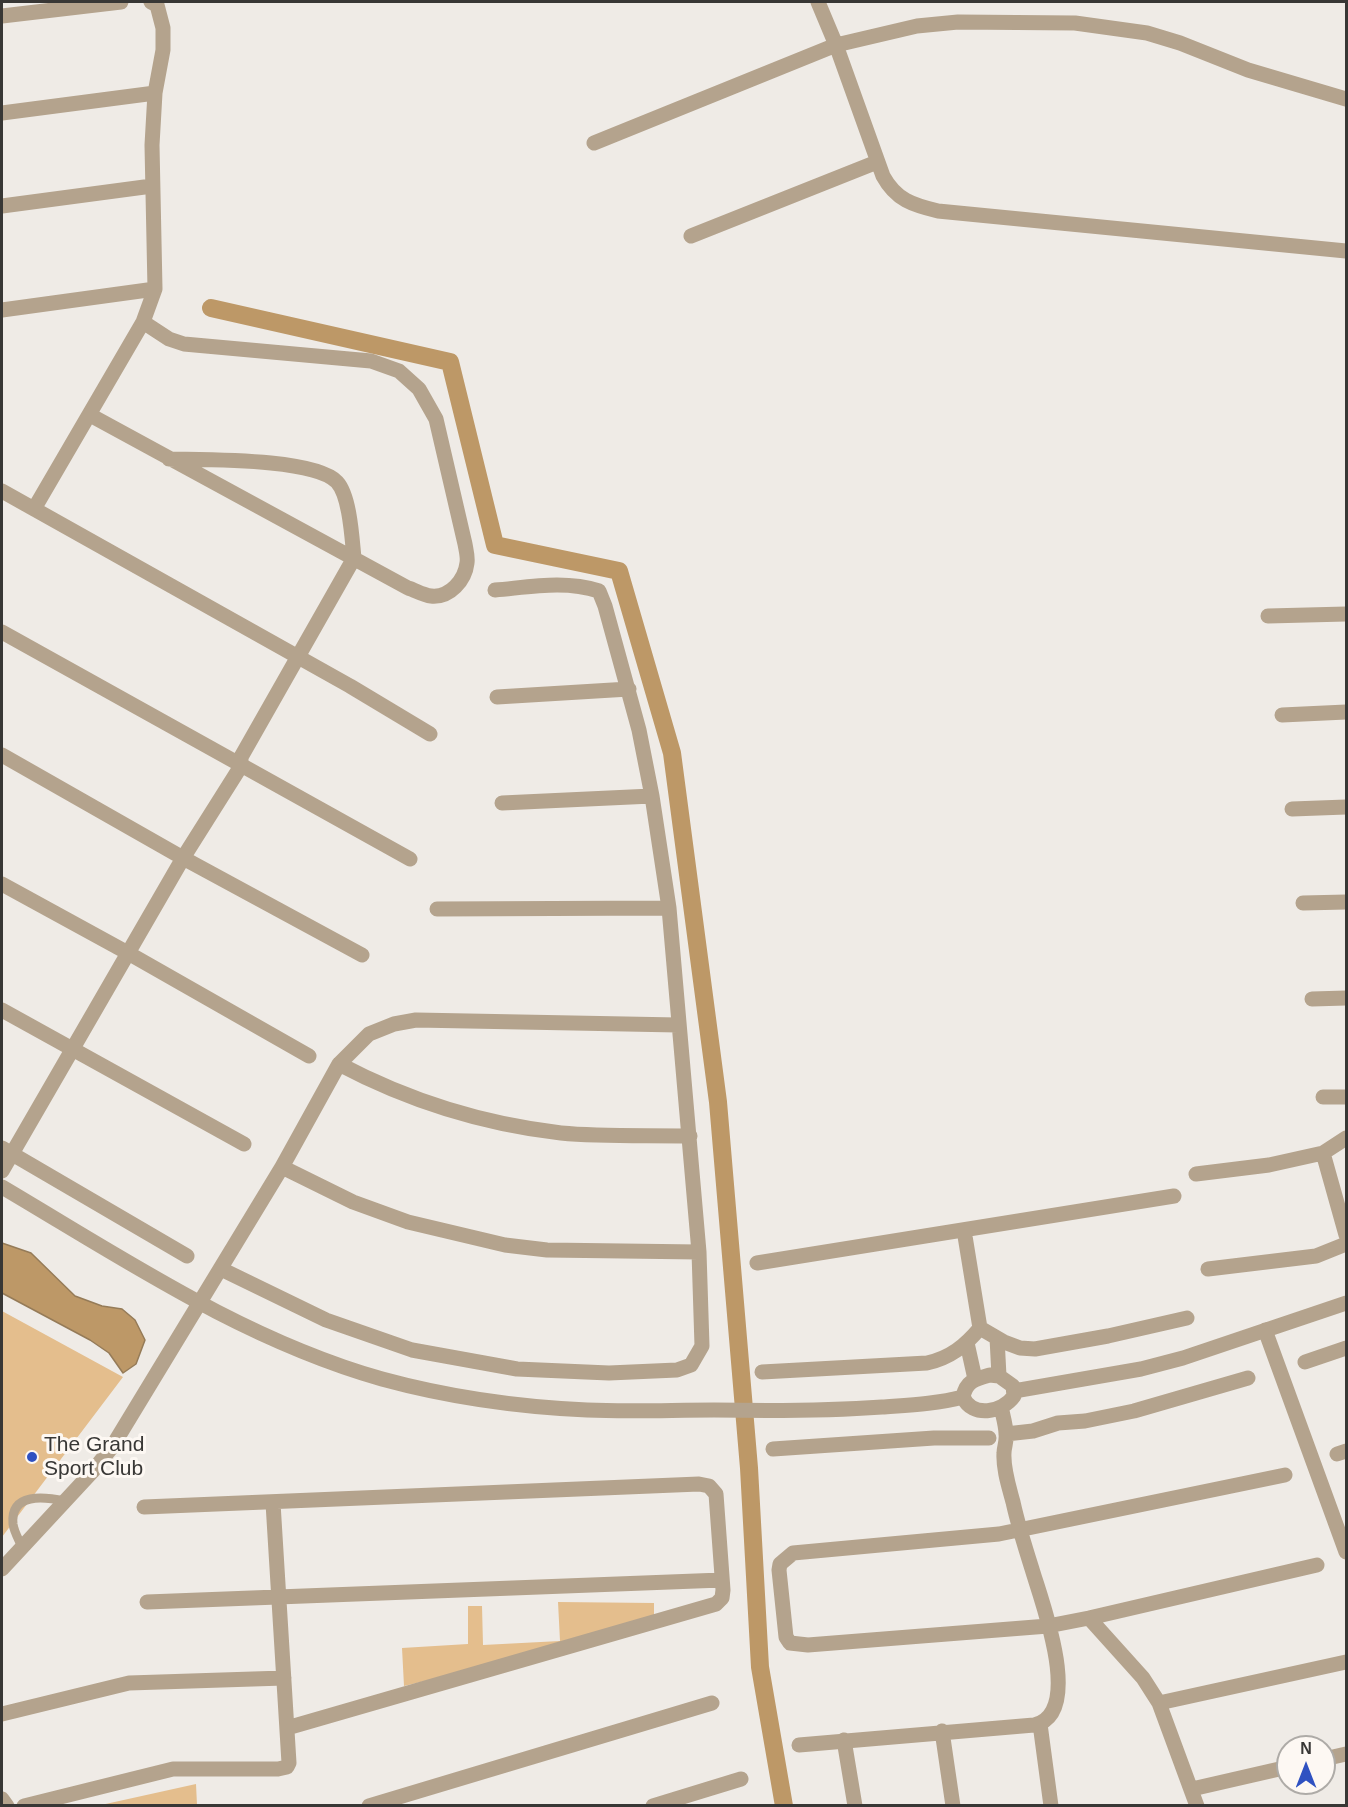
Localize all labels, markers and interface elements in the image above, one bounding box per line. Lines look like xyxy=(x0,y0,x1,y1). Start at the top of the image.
place label: The Grand Sport Club xyxy=(44,1432,144,1482)
marker: The Grand Sport Club xyxy=(25,1450,39,1464)
north arrow xyxy=(1276,1735,1336,1795)
text: N xyxy=(1300,1740,1312,1757)

